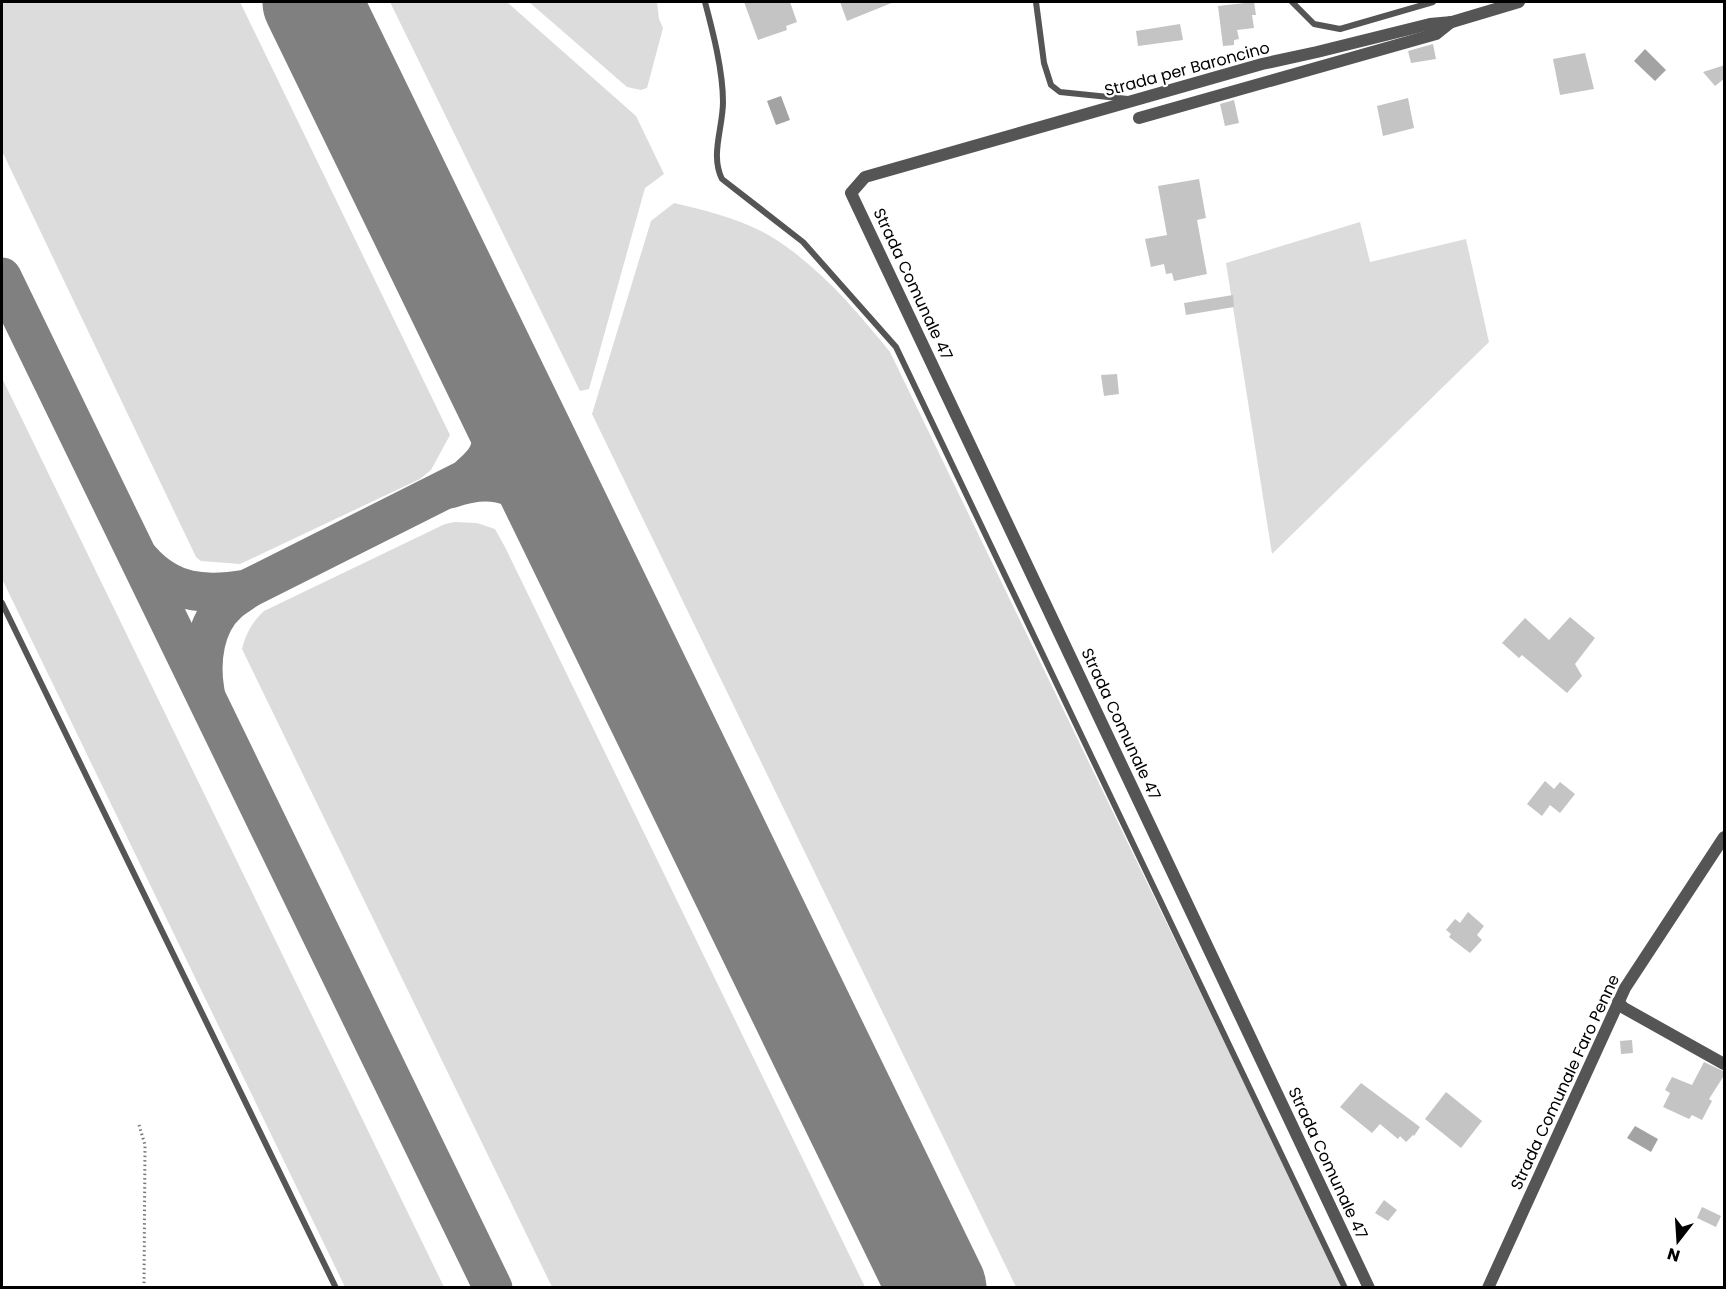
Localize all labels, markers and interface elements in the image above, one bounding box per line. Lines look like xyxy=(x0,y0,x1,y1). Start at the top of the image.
street label: Strada per Baroncino xyxy=(1102,36,1272,102)
street label: Strada Comunale 47 xyxy=(868,204,958,364)
street label: Strada Comunale 47 xyxy=(1076,644,1166,804)
street label: Strada Comunale Faro Penne xyxy=(1505,970,1625,1194)
street label: Strada Comunale 47 xyxy=(1283,1083,1373,1243)
north arrow xyxy=(1648,1211,1708,1271)
text: N xyxy=(1665,1242,1683,1268)

